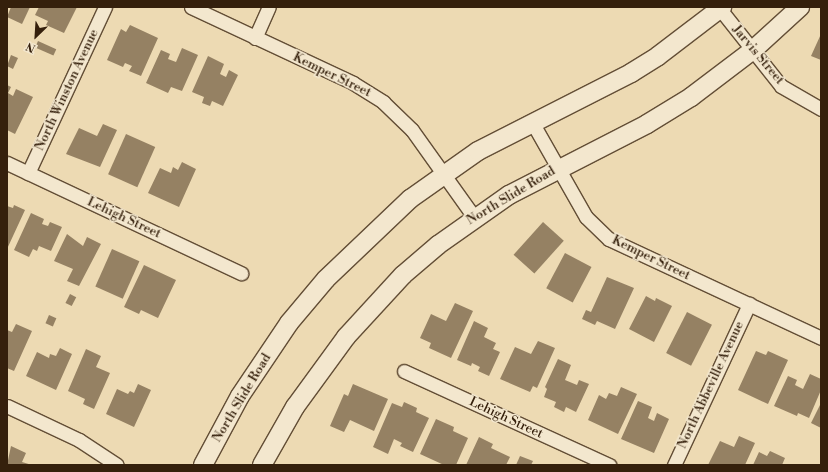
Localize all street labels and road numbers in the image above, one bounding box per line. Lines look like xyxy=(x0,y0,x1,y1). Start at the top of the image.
street label: Jarvis Street xyxy=(729,22,787,88)
street label: North Winston Avenue xyxy=(32,27,102,153)
street label: Kemper Street xyxy=(290,49,374,101)
street label: North Slide Road xyxy=(464,163,558,229)
street label: Lehigh Street xyxy=(85,194,163,242)
street label: Kemper Street xyxy=(609,232,693,284)
street label: North Abbeville Avenue xyxy=(675,319,747,451)
street label: North Slide Road xyxy=(209,351,275,445)
street label: Lehigh Street xyxy=(467,394,545,442)

